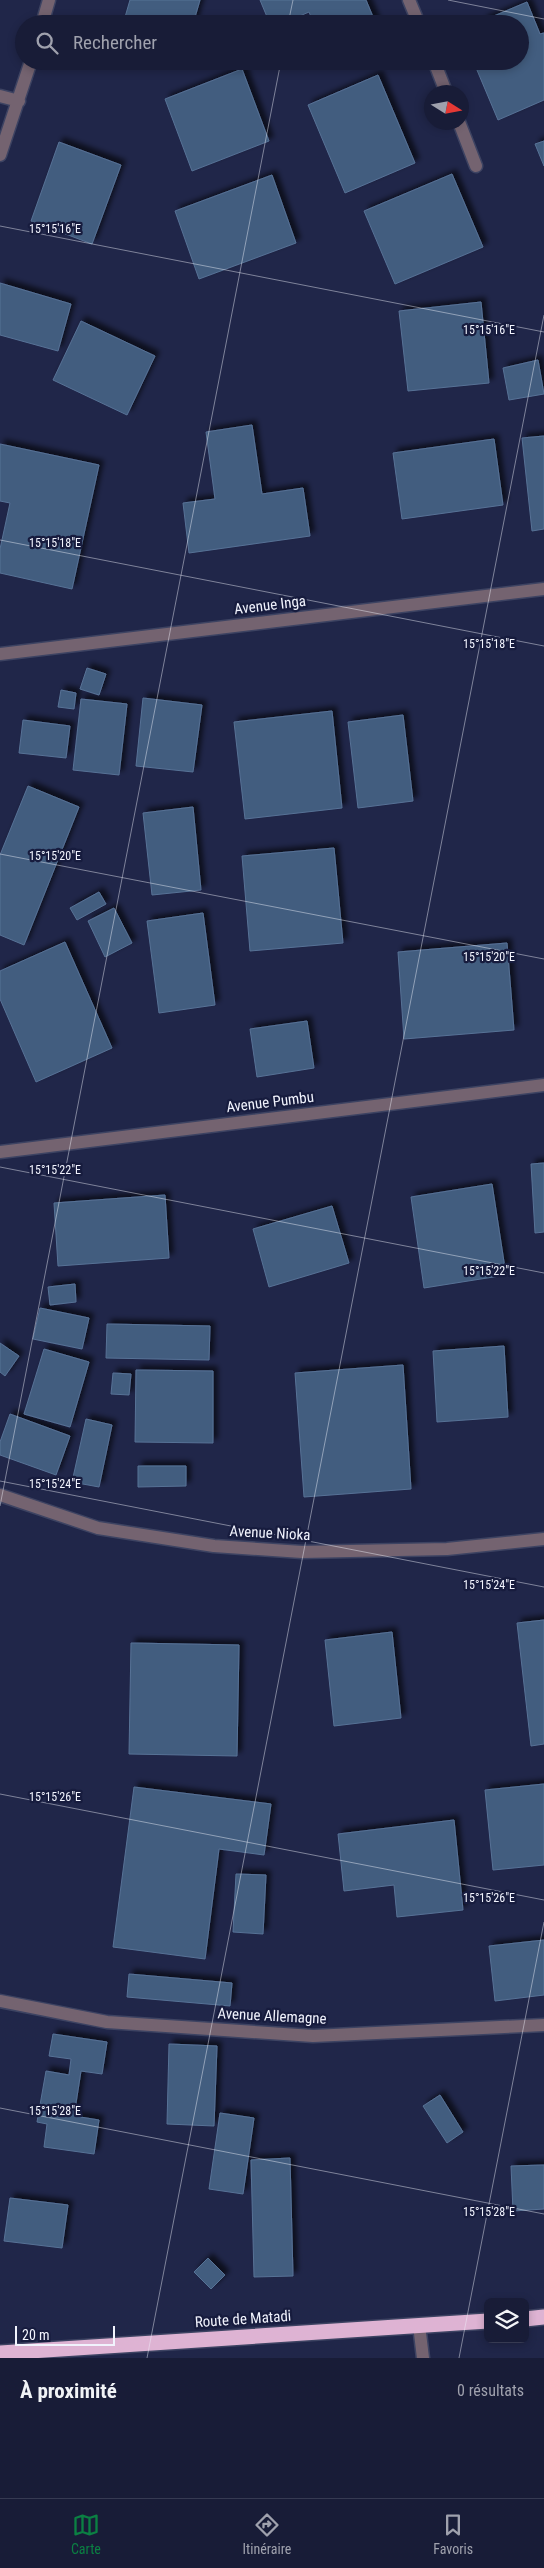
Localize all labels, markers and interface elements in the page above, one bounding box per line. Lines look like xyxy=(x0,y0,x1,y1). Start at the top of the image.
search box xyxy=(15,15,529,70)
icon: search xyxy=(33,29,61,57)
text: Rechercher xyxy=(73,31,157,54)
north arrow xyxy=(424,85,469,130)
text: 15°15'16"E xyxy=(29,222,81,236)
text: 15°15'16"E xyxy=(463,323,515,337)
text: 15°15'18"E xyxy=(29,536,81,550)
street label: Avenue Inga xyxy=(233,592,307,618)
text: 15°15'18"E xyxy=(463,637,515,651)
text: 15°15'20"E xyxy=(29,849,81,863)
text: 15°15'20"E xyxy=(463,950,515,964)
street label: Avenue Pumbu xyxy=(225,1088,315,1116)
text: 15°15'22"E xyxy=(29,1163,81,1177)
text: 15°15'22"E xyxy=(463,1264,515,1278)
text: 15°15'24"E xyxy=(29,1477,81,1491)
street label: Avenue Nioka xyxy=(229,1522,311,1544)
text: 15°15'24"E xyxy=(463,1578,515,1592)
text: 15°15'26"E xyxy=(29,1790,81,1804)
text: 15°15'26"E xyxy=(463,1891,515,1905)
street label: Avenue Allemagne xyxy=(217,2004,327,2028)
text: 15°15'28"E xyxy=(29,2104,81,2118)
text: 15°15'28"E xyxy=(463,2205,515,2219)
map controls xyxy=(484,2298,529,2343)
button: layers xyxy=(484,2298,529,2343)
street label: Route de Matadi xyxy=(194,2307,292,2331)
scale bar xyxy=(15,2323,115,2346)
text: 20 m xyxy=(22,2327,50,2343)
text: À proximité xyxy=(20,2379,117,2403)
text: 0 résultats xyxy=(457,2381,524,2400)
tab: Carte xyxy=(71,2511,101,2557)
tab: Itinéraire xyxy=(243,2511,291,2557)
tab: Favoris xyxy=(433,2511,473,2557)

